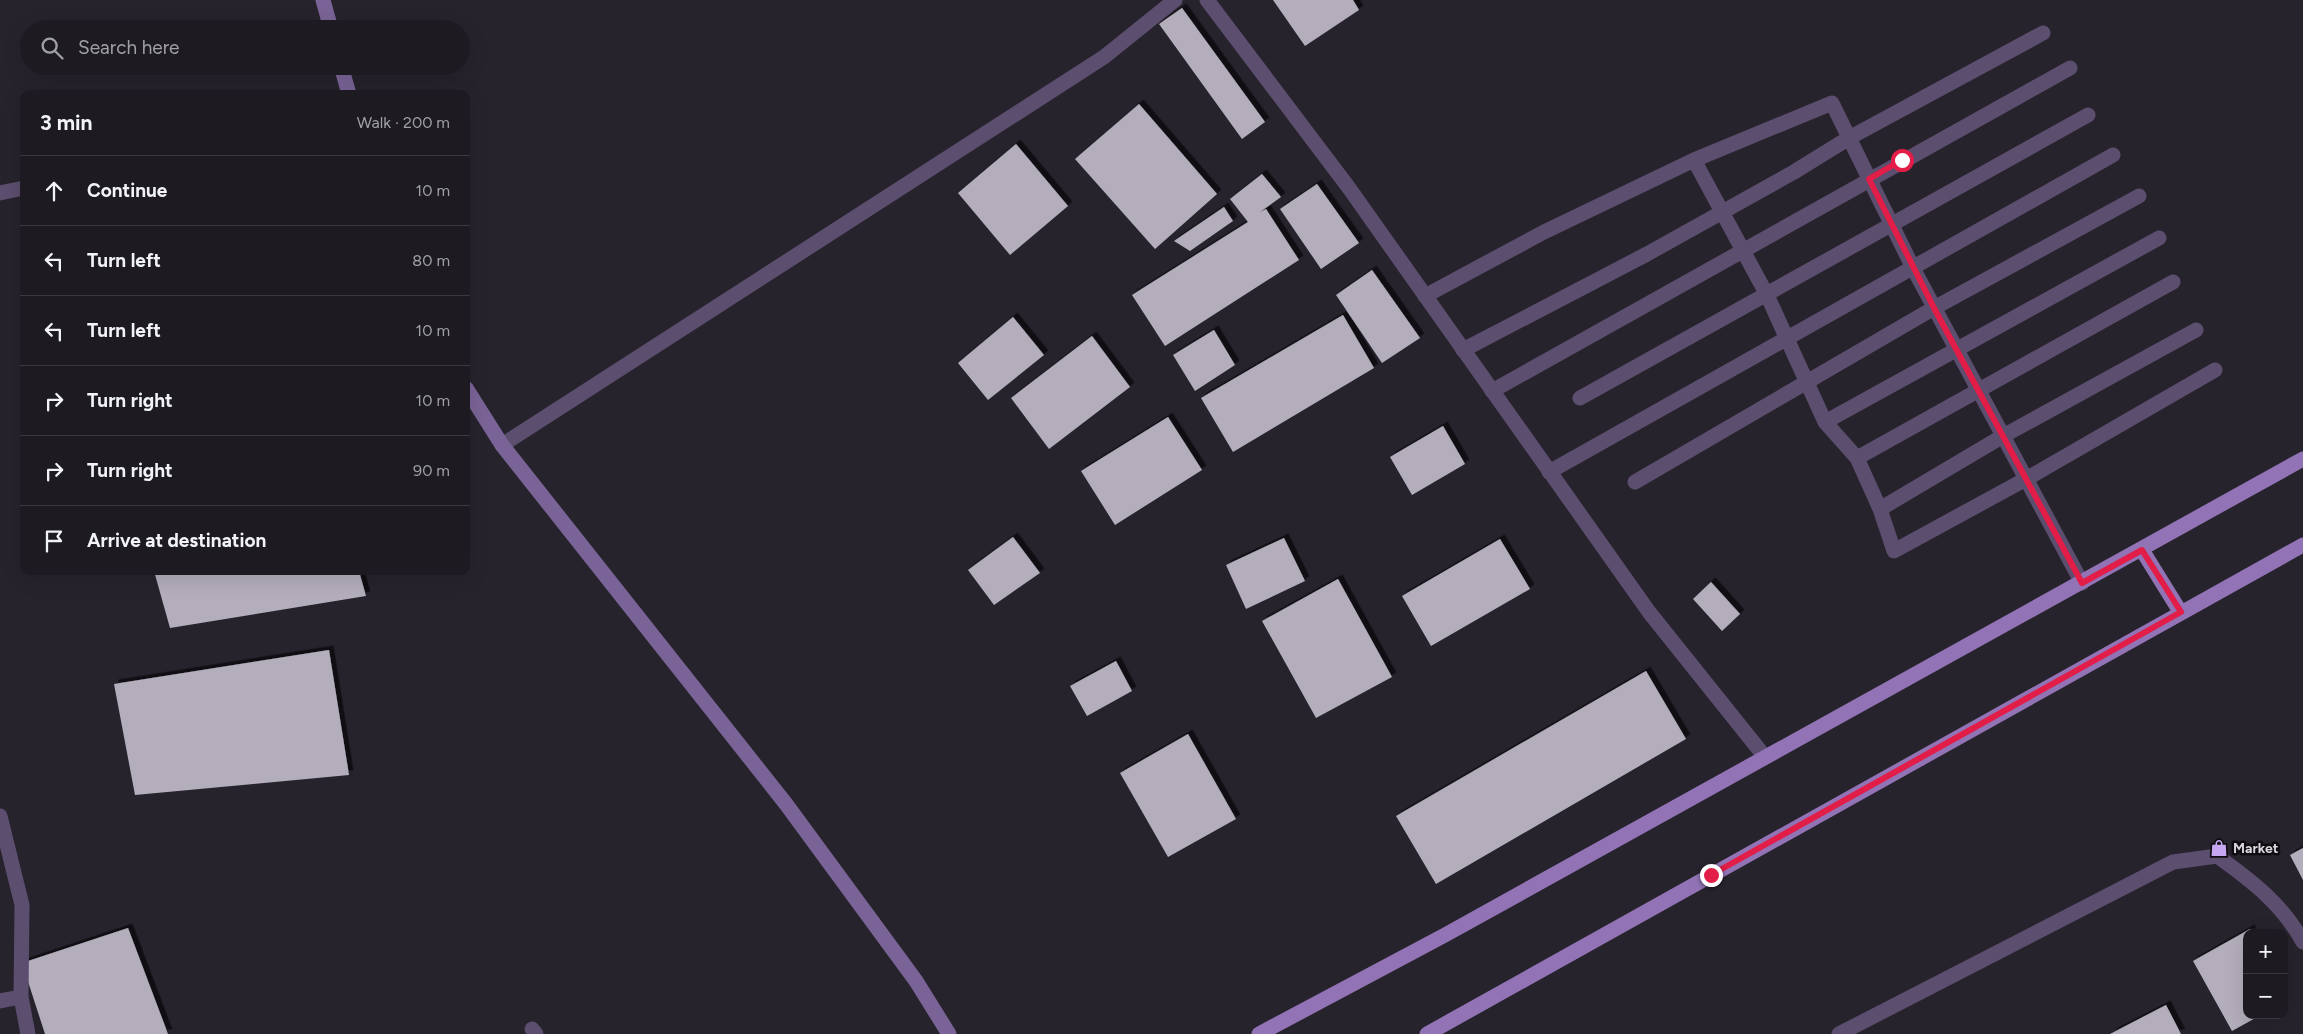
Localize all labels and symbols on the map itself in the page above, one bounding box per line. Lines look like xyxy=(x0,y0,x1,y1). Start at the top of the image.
route start xyxy=(1891,149,1914,172)
shop icon: Market xyxy=(2209,838,2229,858)
place label: Market xyxy=(2233,840,2279,857)
route end xyxy=(1700,864,1723,887)

